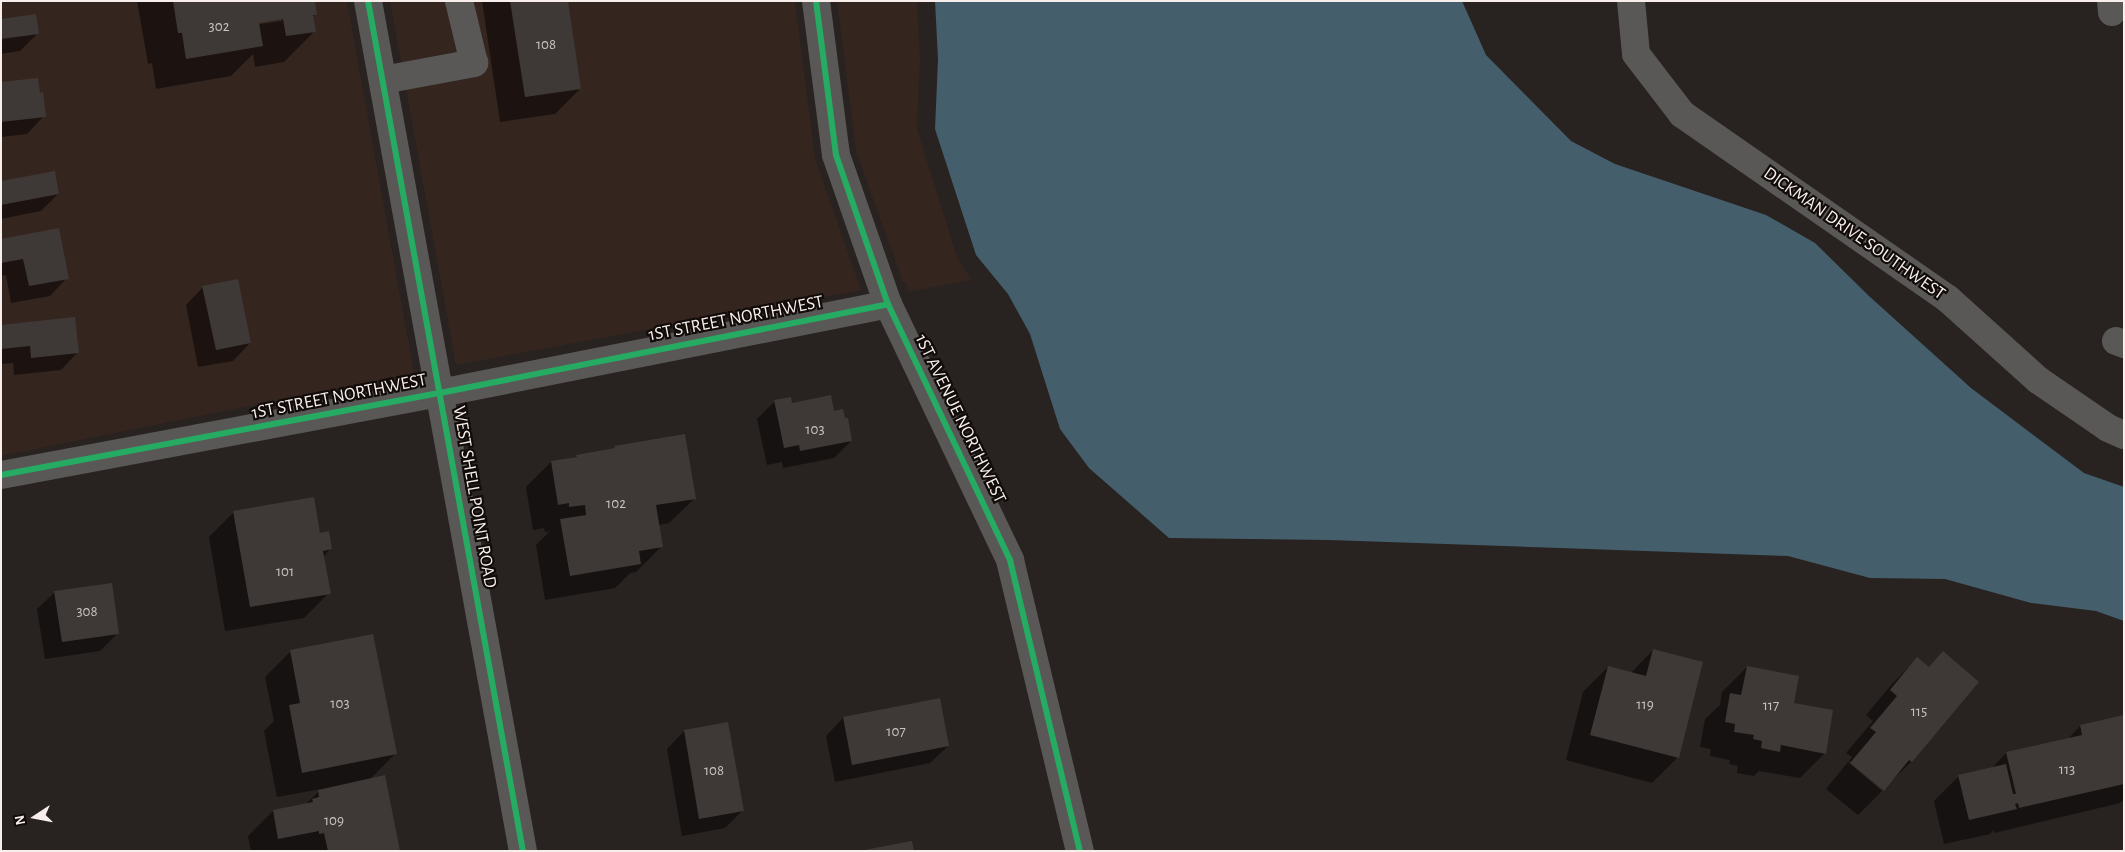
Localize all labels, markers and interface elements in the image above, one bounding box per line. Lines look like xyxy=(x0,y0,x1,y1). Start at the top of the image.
house number: 302 xyxy=(209,18,229,36)
house number: 108 xyxy=(536,36,556,54)
street label: DICKMAN DRIVE SOUTHWEST xyxy=(1759,163,1949,305)
street label: 1ST STREET NORTHWEST xyxy=(647,291,825,347)
street label: 1ST AVENUE NORTHWEST xyxy=(910,331,1010,507)
street label: 1ST STREET NORTHWEST xyxy=(250,369,428,425)
street label: WEST SHELL POINT ROAD xyxy=(447,404,501,590)
house number: 103 xyxy=(805,421,825,439)
house number: 102 xyxy=(606,495,626,513)
house number: 101 xyxy=(276,563,294,581)
house number: 308 xyxy=(76,603,98,621)
house number: 103 xyxy=(330,695,350,713)
house number: 119 xyxy=(1636,696,1654,714)
house number: 117 xyxy=(1763,697,1779,715)
house number: 115 xyxy=(1911,703,1927,721)
house number: 107 xyxy=(886,723,906,741)
house number: 113 xyxy=(2059,761,2075,779)
house number: 108 xyxy=(704,762,724,780)
north arrow xyxy=(10,792,60,842)
house number: 109 xyxy=(324,812,344,830)
text: N xyxy=(12,814,28,826)

